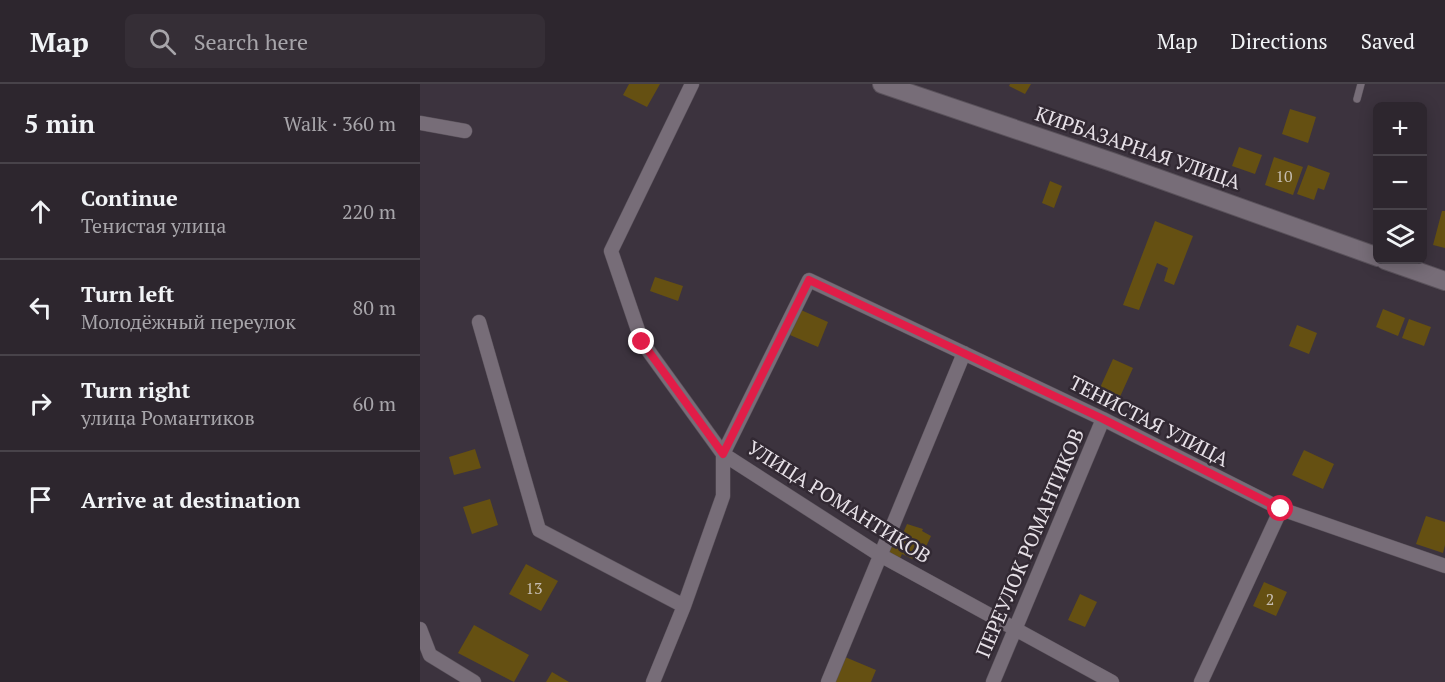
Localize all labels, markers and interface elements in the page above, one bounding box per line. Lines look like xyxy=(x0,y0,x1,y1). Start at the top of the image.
search box xyxy=(125,14,545,68)
text: Map xyxy=(30,23,89,60)
icon: search xyxy=(146,25,179,58)
text: Search here xyxy=(194,27,308,56)
text: Map xyxy=(1157,27,1198,55)
text: Directions xyxy=(1231,27,1328,55)
text: Saved xyxy=(1361,27,1415,55)
street label: КИРБАЗАРНАЯ УЛИЦА xyxy=(1032,100,1245,196)
map controls xyxy=(1373,102,1427,264)
button: + xyxy=(1373,102,1427,156)
text: 5 min xyxy=(24,106,95,140)
text: Walk · 360 m xyxy=(284,110,396,137)
button: − xyxy=(1373,156,1427,210)
house number: 10 xyxy=(1275,165,1293,187)
text: Continue xyxy=(81,183,178,212)
icon: ahead xyxy=(24,195,57,228)
text: 220 m xyxy=(342,198,396,225)
button: layers xyxy=(1373,210,1427,264)
text: Тенистая улица xyxy=(81,212,226,239)
text: Turn left xyxy=(81,279,174,308)
icon: left xyxy=(24,291,57,324)
text: 80 m xyxy=(353,294,396,321)
text: Молодёжный переулок xyxy=(81,308,296,335)
route end xyxy=(628,328,654,354)
street label: ТЕНИСТАЯ УЛИЦА xyxy=(1065,369,1234,473)
text: Turn right xyxy=(81,375,190,404)
icon: right xyxy=(24,387,57,420)
text: 60 m xyxy=(353,390,396,417)
text: улица Романтиков xyxy=(81,404,255,431)
street label: ПЕРЕУЛОК РОМАНТИКОВ xyxy=(969,424,1090,661)
street label: УЛИЦА РОМАНТИКОВ xyxy=(742,434,936,569)
icon: arrive xyxy=(24,483,57,516)
text: Arrive at destination xyxy=(81,485,300,514)
route start xyxy=(1267,495,1293,521)
house number: 13 xyxy=(525,577,543,599)
house number: 2 xyxy=(1266,588,1274,610)

